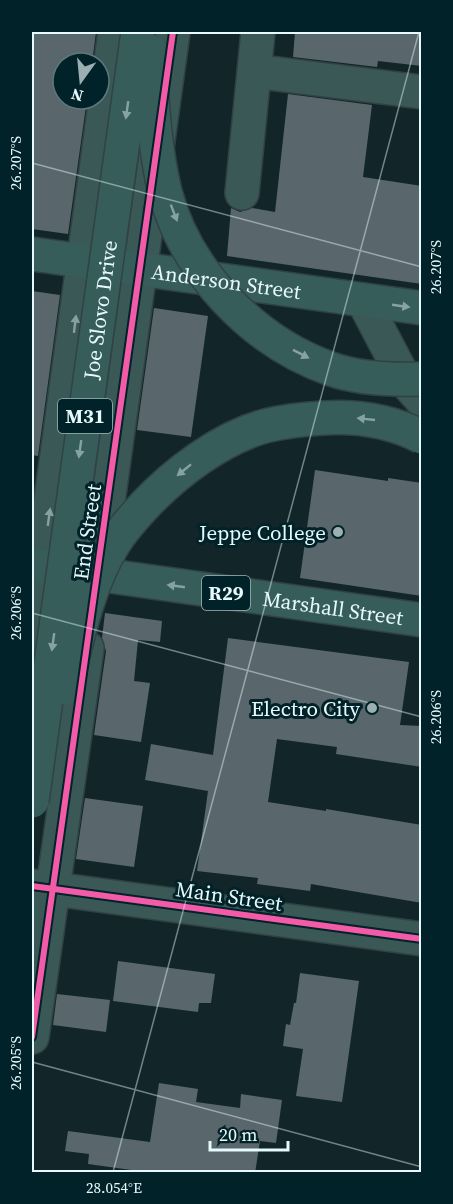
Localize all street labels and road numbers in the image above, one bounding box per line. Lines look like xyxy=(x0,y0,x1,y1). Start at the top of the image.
street label: Joe Slovo Drive xyxy=(76,238,124,382)
street label: Anderson Street xyxy=(150,256,303,306)
road number: M31 xyxy=(58,399,112,433)
street label: End Street xyxy=(66,482,108,582)
road number: R29 xyxy=(202,576,250,610)
street label: Marshall Street xyxy=(261,583,405,632)
street label: Main Street xyxy=(174,874,284,918)

